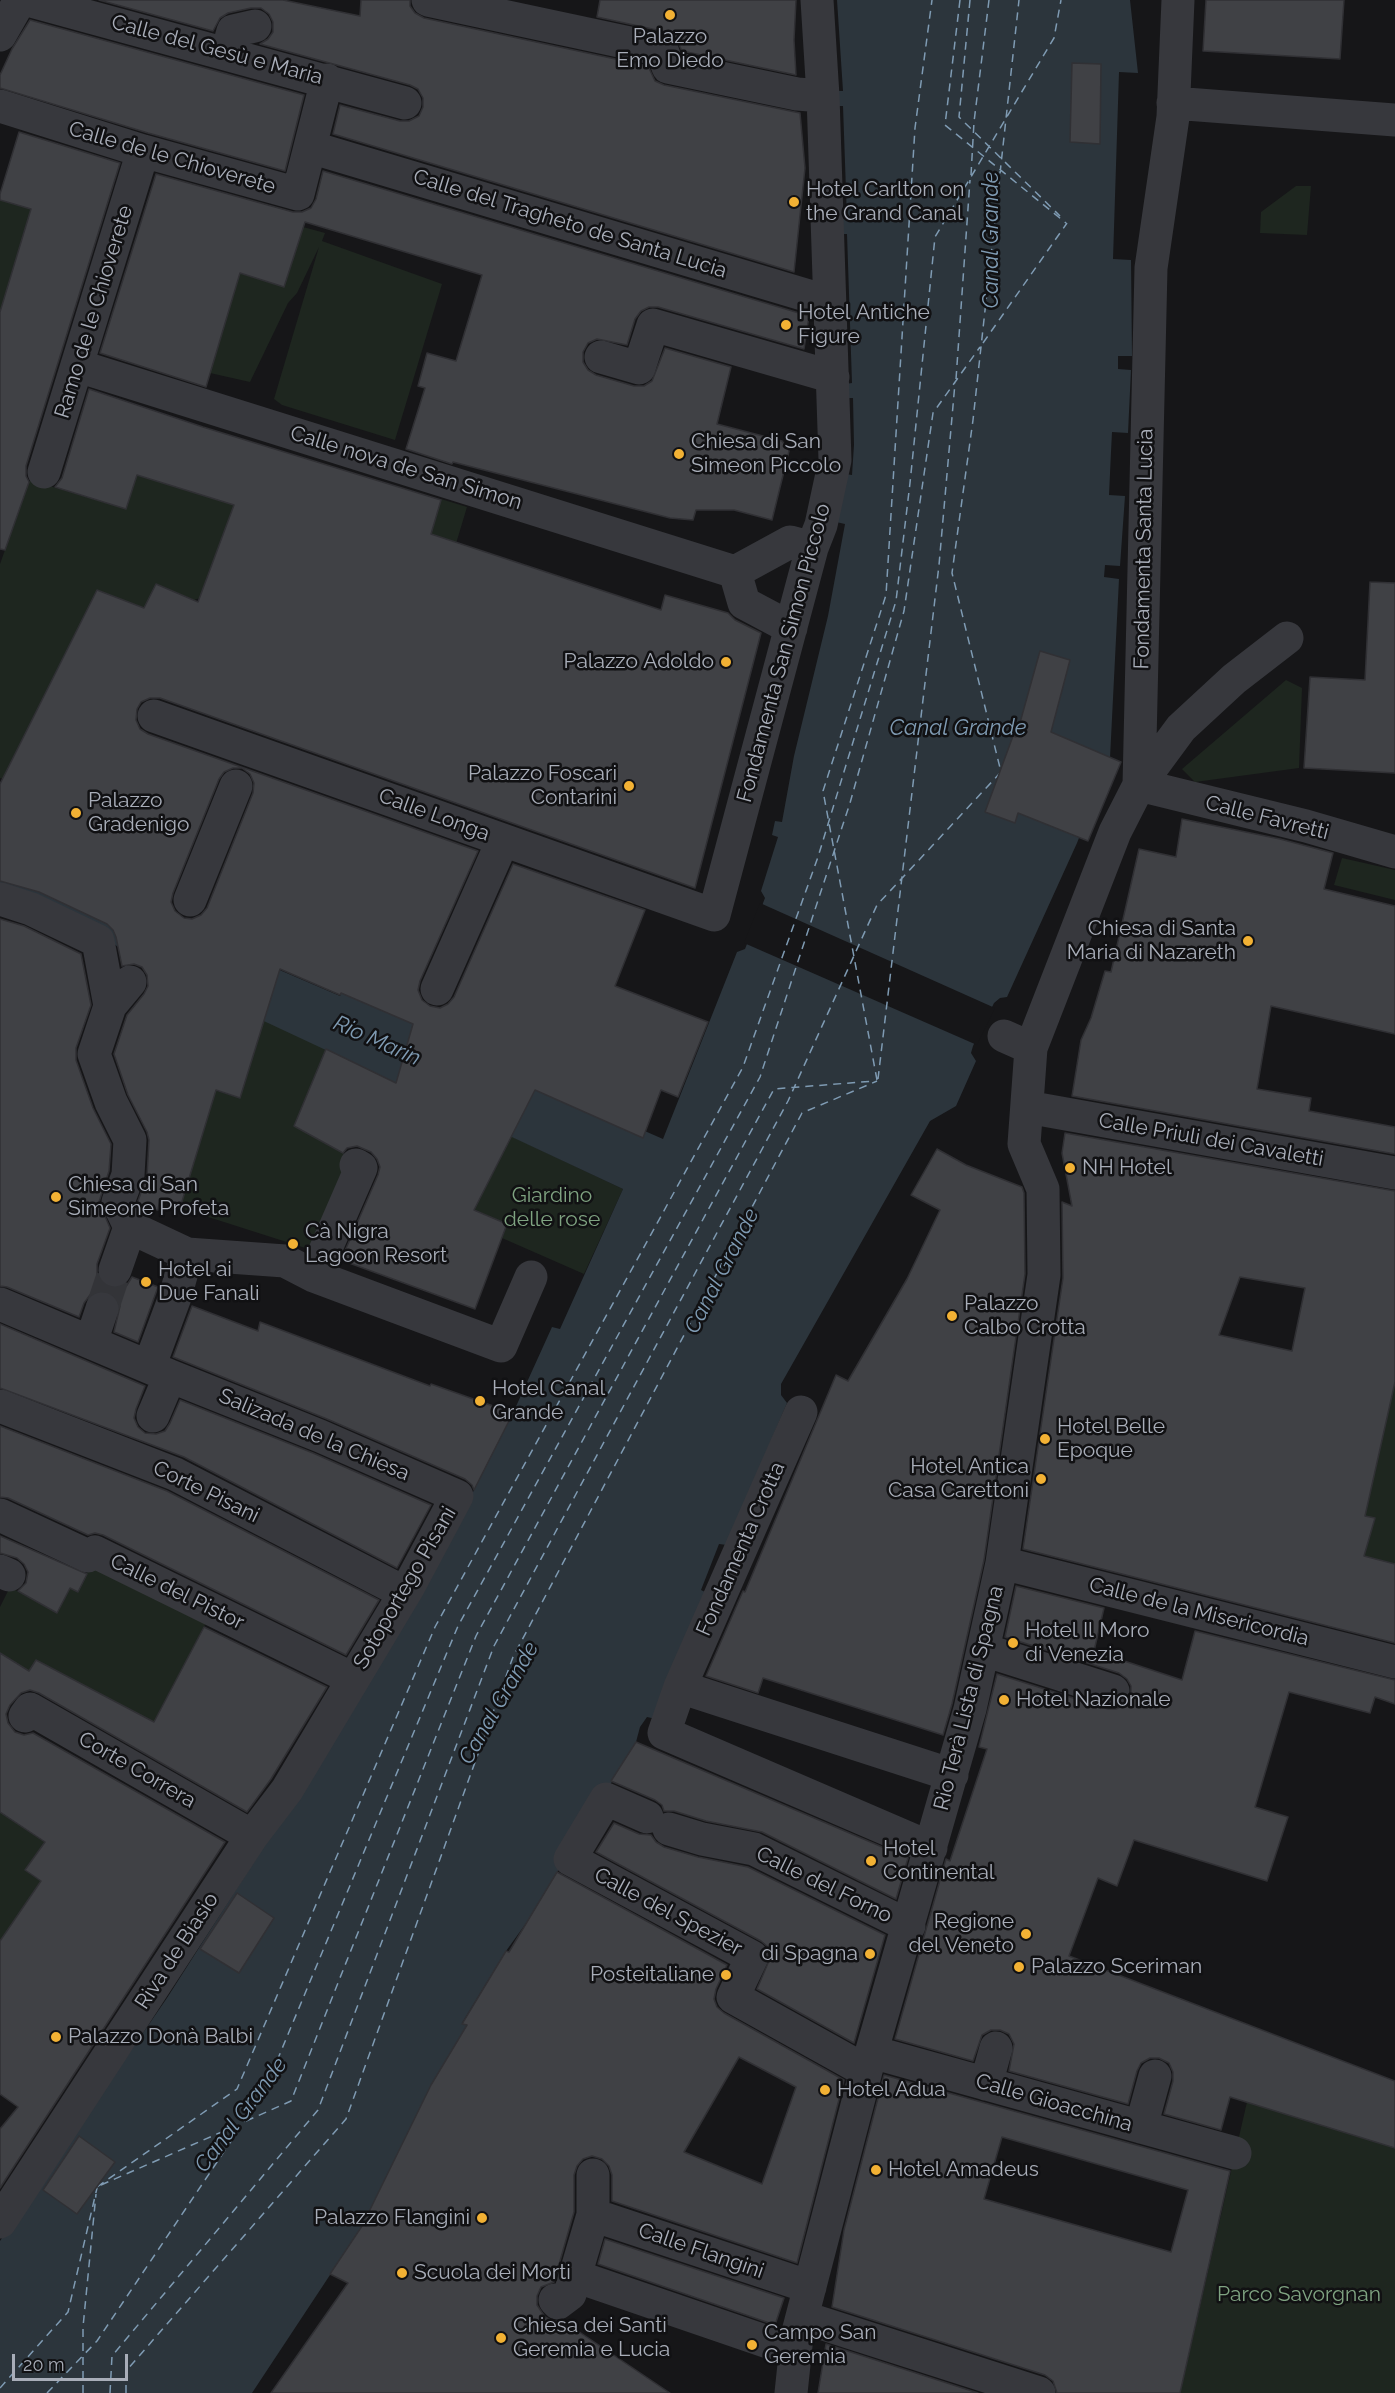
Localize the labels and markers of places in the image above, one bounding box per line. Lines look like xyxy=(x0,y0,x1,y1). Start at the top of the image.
marker: Palazzo Emo Diedo xyxy=(663,8,677,22)
place label: Palazzo Emo Diedo xyxy=(616,24,724,74)
place label: Hotel Carlton on the Grand Canal xyxy=(806,177,965,227)
marker: Hotel Carlton on the Grand Canal xyxy=(787,195,801,209)
place label: Hotel Antiche Figure xyxy=(798,300,930,350)
marker: Hotel Antiche Figure xyxy=(779,318,793,332)
place label: Chiesa di San Simeon Piccolo xyxy=(691,429,841,479)
marker: Chiesa di San Simeon Piccolo xyxy=(672,447,686,461)
place label: Palazzo Adoldo xyxy=(563,649,714,675)
marker: Palazzo Adoldo xyxy=(719,655,733,669)
place label: Palazzo Foscari Contarini xyxy=(468,761,617,811)
marker: Palazzo Foscari Contarini xyxy=(622,779,636,793)
place label: Palazzo Gradenigo xyxy=(88,788,189,838)
marker: Palazzo Gradenigo xyxy=(69,806,83,820)
place label: Chiesa di Santa Maria di Nazareth xyxy=(1067,916,1236,966)
marker: Chiesa di Santa Maria di Nazareth xyxy=(1241,934,1255,948)
place label: NH Hotel xyxy=(1082,1155,1172,1181)
marker: NH Hotel xyxy=(1063,1161,1077,1175)
place label: Chiesa di San Simeone Profeta xyxy=(68,1172,229,1222)
marker: Chiesa di San Simeone Profeta xyxy=(49,1190,63,1204)
place label: Cà Nigra Lagoon Resort xyxy=(305,1219,447,1269)
marker: Cà Nigra Lagoon Resort xyxy=(286,1237,300,1251)
place label: Hotel ai Due Fanali xyxy=(158,1257,260,1307)
marker: Hotel ai Due Fanali xyxy=(139,1275,153,1289)
place label: Palazzo Calbo Crotta xyxy=(964,1291,1086,1341)
marker: Palazzo Calbo Crotta xyxy=(945,1309,959,1323)
place label: Hotel Canal Grande xyxy=(492,1376,605,1426)
marker: Hotel Canal Grande xyxy=(473,1394,487,1408)
place label: Hotel Belle Epoque xyxy=(1057,1414,1165,1464)
marker: Hotel Belle Epoque xyxy=(1038,1432,1052,1446)
place label: Hotel Antica Casa Carettoni xyxy=(888,1454,1029,1504)
marker: Hotel Antica Casa Carettoni xyxy=(1034,1472,1048,1486)
place label: Hotel Il Moro di Venezia xyxy=(1025,1618,1149,1668)
marker: Hotel Il Moro di Venezia xyxy=(1006,1636,1020,1650)
place label: Hotel Nazionale xyxy=(1016,1687,1171,1713)
marker: Hotel Nazionale xyxy=(997,1693,1011,1707)
place label: Hotel Continental xyxy=(883,1836,995,1886)
marker: Hotel Continental xyxy=(864,1854,878,1868)
place label: Regione del Veneto xyxy=(909,1909,1014,1959)
marker: Regione del Veneto xyxy=(1019,1927,1033,1941)
place label: di Spagna xyxy=(761,1941,858,1967)
marker: di Spagna xyxy=(863,1947,877,1961)
place label: Palazzo Sceriman xyxy=(1031,1954,1202,1980)
marker: Palazzo Sceriman xyxy=(1012,1960,1026,1974)
place label: Posteitaliane xyxy=(590,1962,714,1988)
marker: Posteitaliane xyxy=(719,1968,733,1982)
place label: Palazzo Donà Balbi xyxy=(68,2024,253,2050)
marker: Palazzo Donà Balbi xyxy=(49,2030,63,2044)
place label: Hotel Adua xyxy=(837,2077,946,2103)
marker: Hotel Adua xyxy=(818,2083,832,2097)
place label: Hotel Amadeus xyxy=(888,2157,1039,2183)
marker: Hotel Amadeus xyxy=(869,2163,883,2177)
place label: Palazzo Flangini xyxy=(314,2205,470,2231)
marker: Palazzo Flangini xyxy=(475,2211,489,2225)
place label: Scuola dei Morti xyxy=(414,2260,571,2286)
marker: Scuola dei Morti xyxy=(395,2266,409,2280)
place label: Chiesa dei Santi Geremia e Lucia xyxy=(513,2313,670,2363)
place label: Campo San Geremia xyxy=(764,2320,876,2370)
marker: Chiesa dei Santi Geremia e Lucia xyxy=(494,2331,508,2345)
marker: Campo San Geremia xyxy=(745,2338,759,2352)

